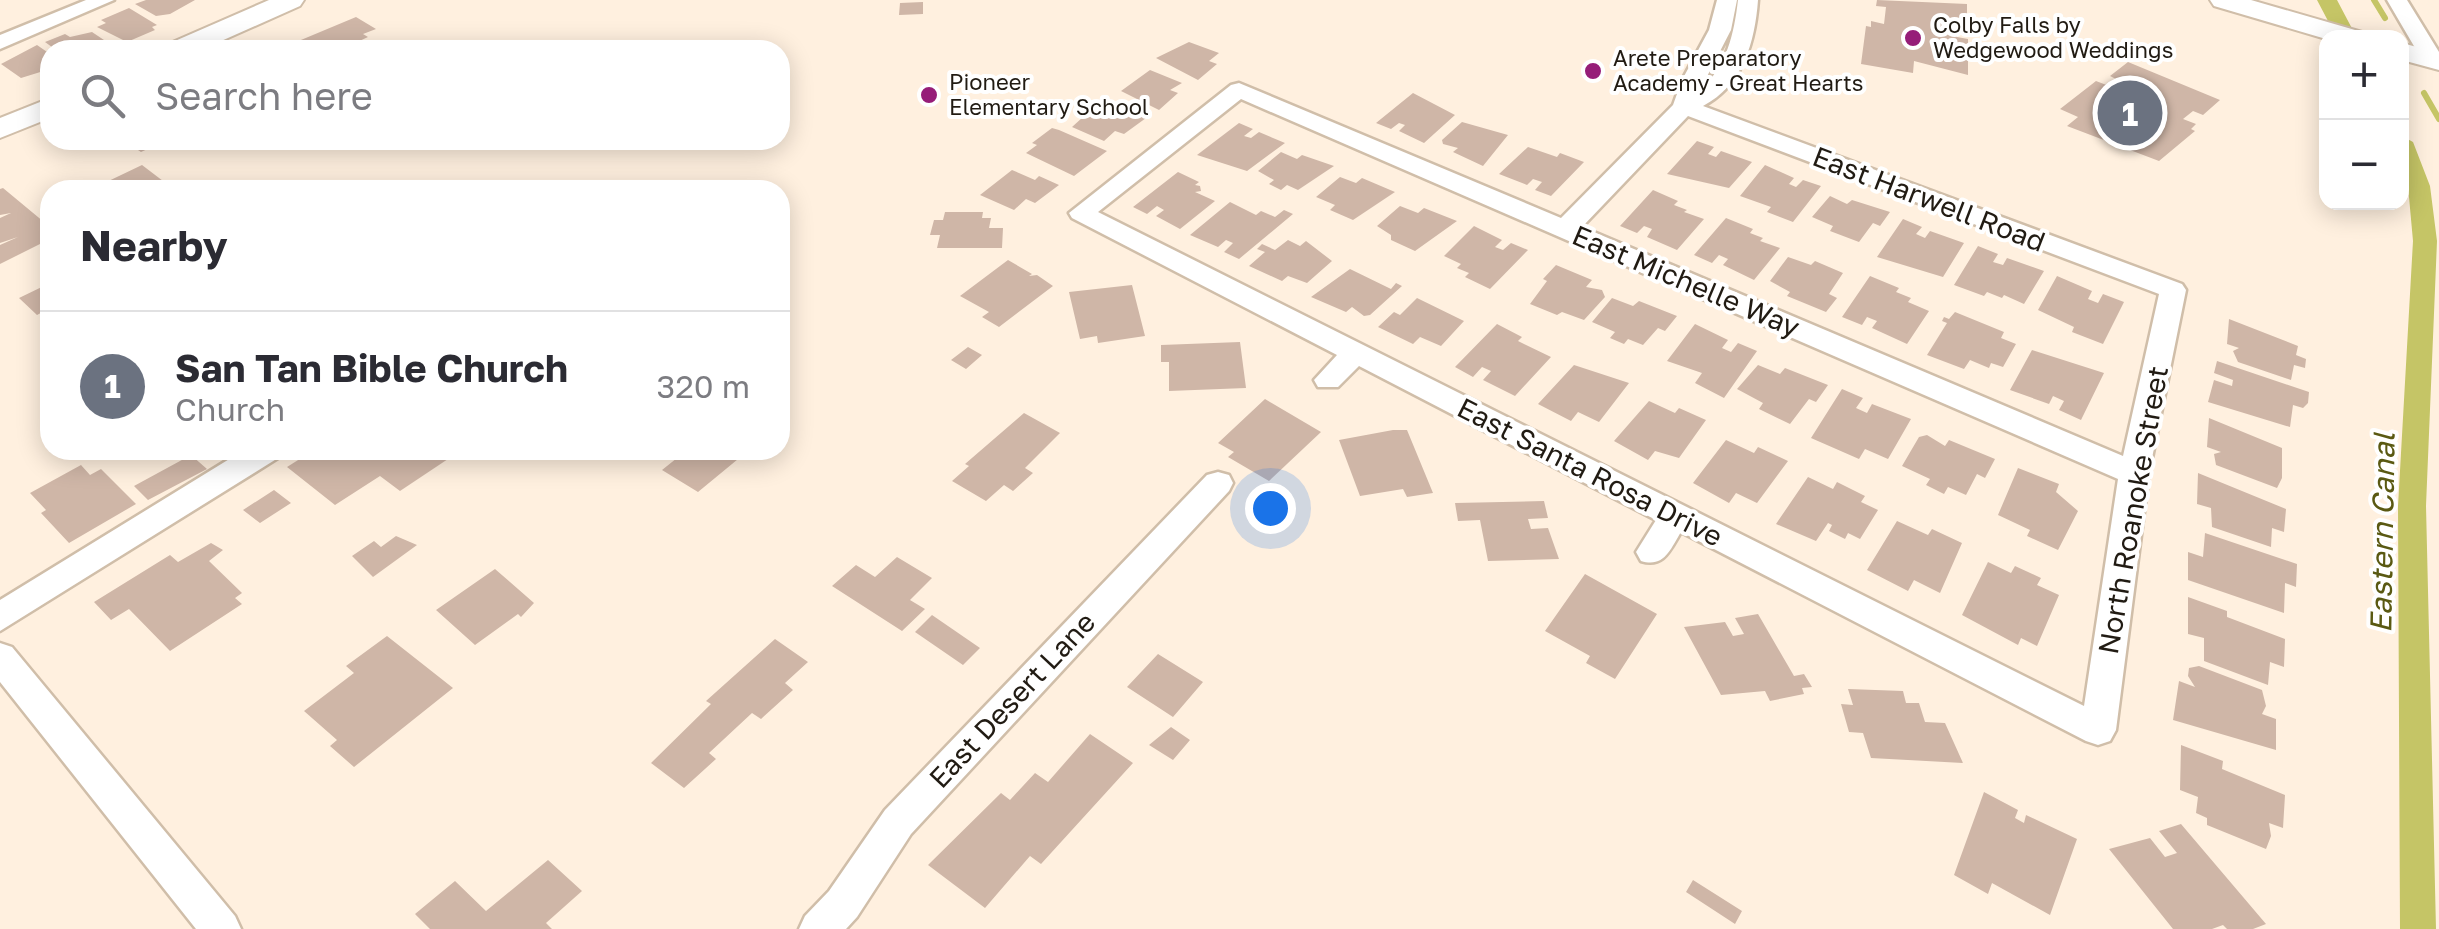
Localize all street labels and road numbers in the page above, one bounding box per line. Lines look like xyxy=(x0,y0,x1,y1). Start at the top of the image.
street label: East Harwell Road xyxy=(1808,139,2050,258)
street label: East Michelle Way xyxy=(1568,218,1805,343)
street label: North Roanoke Street xyxy=(2091,363,2174,656)
street label: East Santa Rosa Drive xyxy=(1452,390,1728,553)
street label: East Desert Lane xyxy=(922,605,1101,794)

